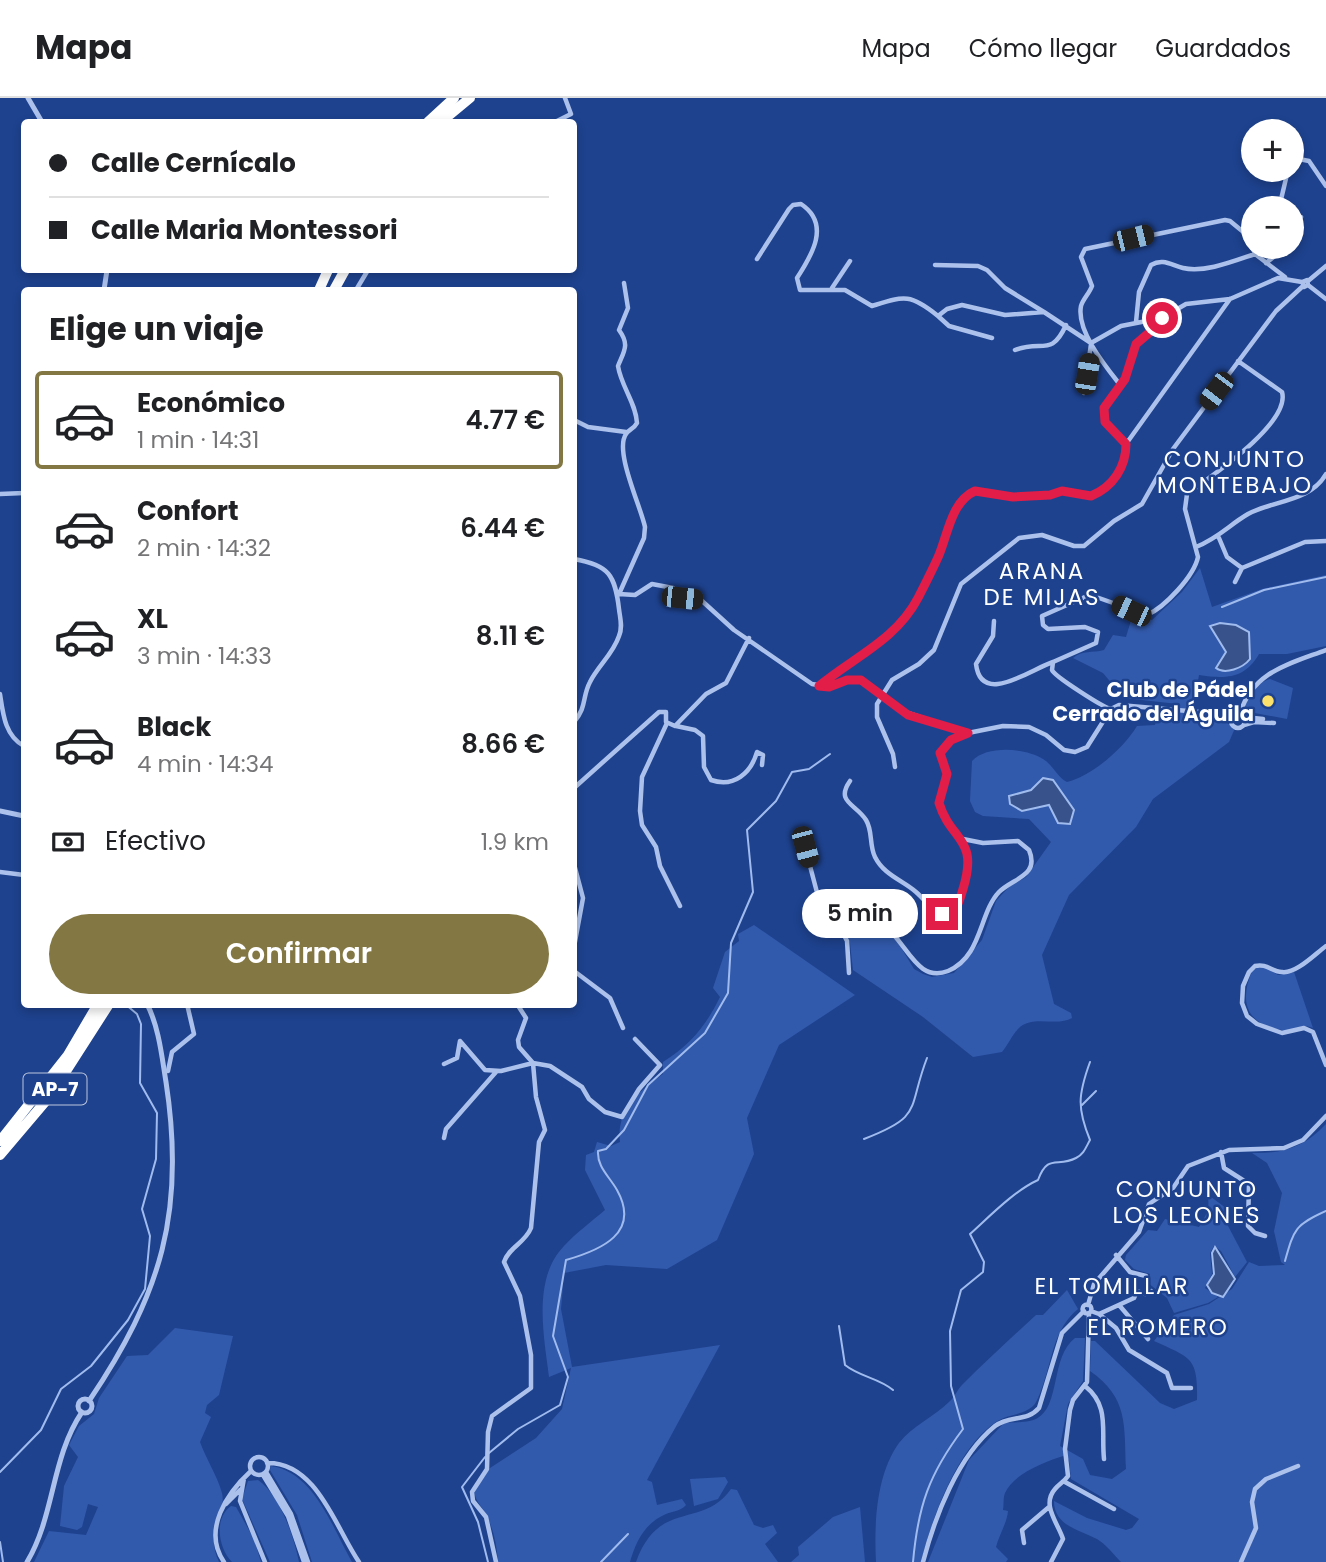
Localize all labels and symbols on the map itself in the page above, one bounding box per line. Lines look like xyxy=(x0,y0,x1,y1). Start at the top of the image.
car xyxy=(1111,223,1156,253)
route start xyxy=(1146,302,1178,334)
car xyxy=(1074,352,1101,396)
car xyxy=(1195,368,1238,414)
district label: CONJUNTO MONTEBAJO xyxy=(1157,443,1313,501)
district label: ARANA DE MIJAS xyxy=(984,555,1100,613)
car xyxy=(661,585,704,611)
car xyxy=(1108,593,1155,629)
place label: Club de Pádel Cerrado del Águila xyxy=(1052,675,1254,728)
marker: Club de Pádel Cerrado del Águila xyxy=(1260,693,1276,709)
car xyxy=(790,824,821,870)
callout: 5 min xyxy=(802,890,918,938)
route end xyxy=(926,898,958,930)
road number: AP-7 xyxy=(23,1074,86,1105)
district label: CONJUNTO LOS LEONES xyxy=(1113,1173,1261,1231)
district label: EL TOMILLAR xyxy=(1034,1270,1190,1302)
district label: EL ROMERO xyxy=(1087,1311,1229,1343)

